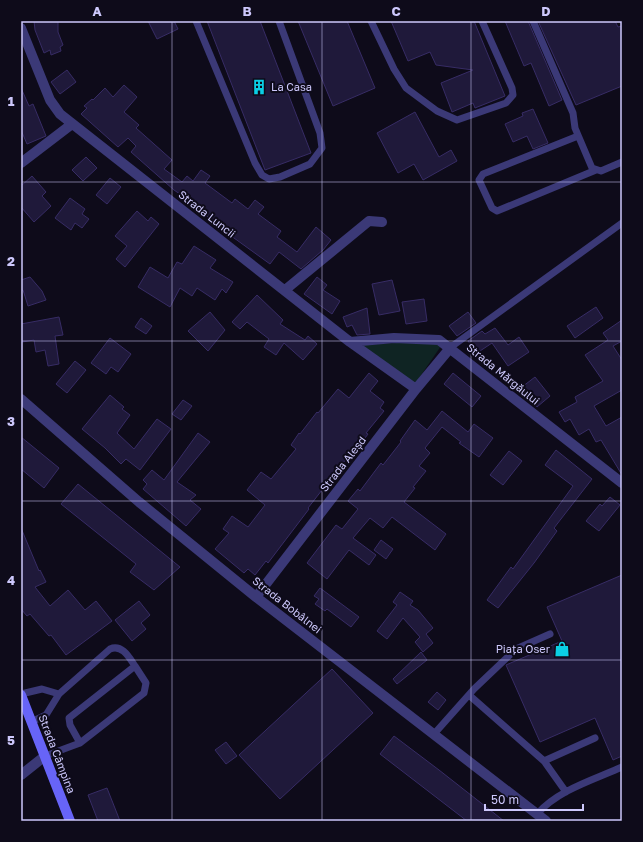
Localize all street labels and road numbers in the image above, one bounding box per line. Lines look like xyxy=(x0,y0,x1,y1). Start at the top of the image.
street label: Strada Luncii xyxy=(176,187,238,240)
street label: Strada Mărgăului xyxy=(464,340,542,407)
street label: Strada Aleșd xyxy=(317,433,369,495)
street label: Strada Bobâlnei xyxy=(250,574,324,636)
street label: Strada Câmpina xyxy=(36,713,78,795)

